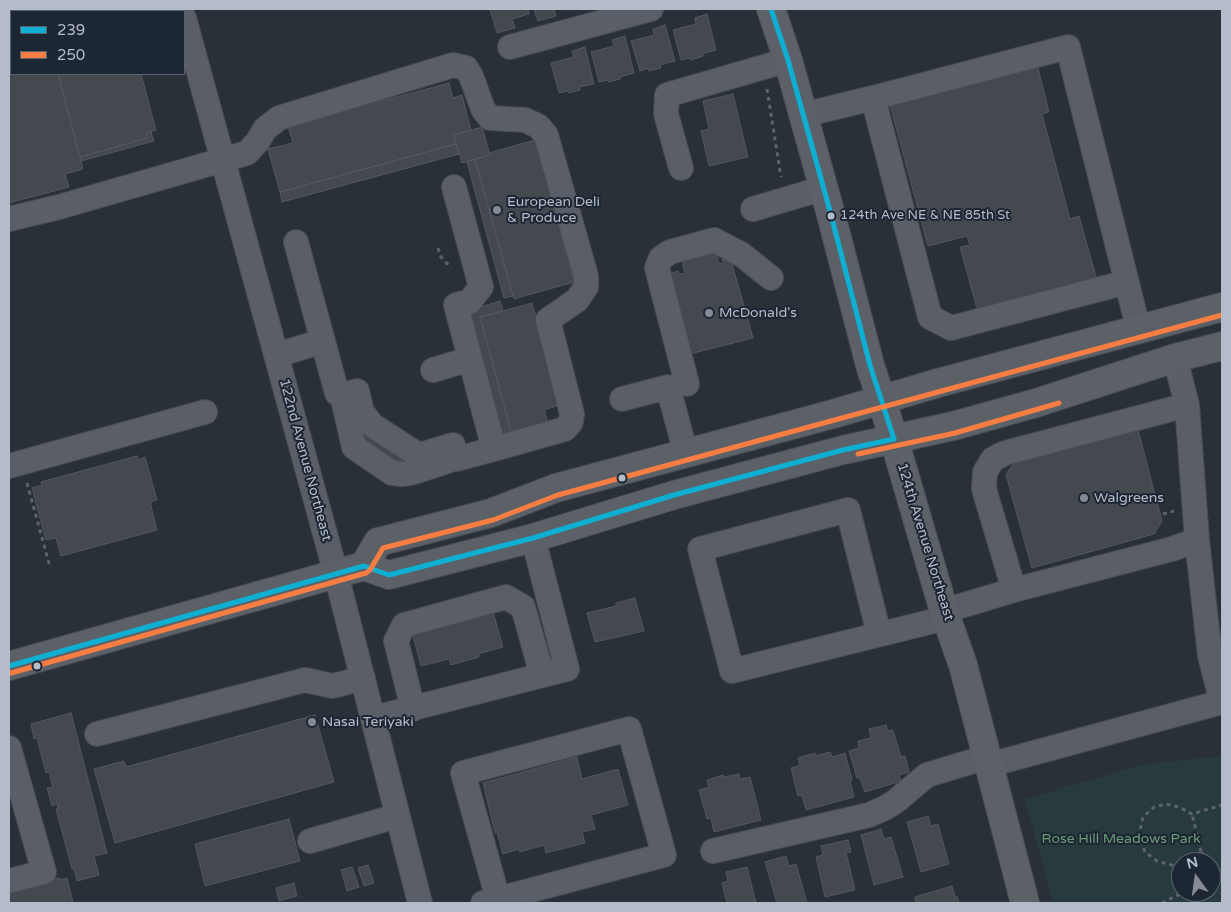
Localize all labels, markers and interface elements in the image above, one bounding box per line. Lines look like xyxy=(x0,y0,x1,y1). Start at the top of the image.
legend xyxy=(10,10,185,75)
text: 239 xyxy=(57,21,85,39)
text: 250 xyxy=(57,46,85,64)
place label: European Deli & Produce xyxy=(507,194,600,226)
marker: European Deli & Produce xyxy=(491,204,503,216)
place label: 124th Ave NE & NE 85th St xyxy=(840,208,1010,224)
marker: 124th Ave NE & NE 85th St xyxy=(826,211,836,221)
place label: McDonald's xyxy=(719,305,797,321)
marker: McDonald's xyxy=(703,307,715,319)
street label: 122nd Avenue Northeast xyxy=(275,377,335,543)
street label: 124th Avenue Northeast xyxy=(893,461,957,623)
unlabelled marker xyxy=(617,473,627,483)
place label: Walgreens xyxy=(1094,490,1164,506)
marker: Walgreens xyxy=(1078,492,1090,504)
unlabelled marker xyxy=(32,661,42,671)
place label: Nasai Teriyaki xyxy=(322,714,414,730)
marker: Nasai Teriyaki xyxy=(306,716,318,728)
park label: Rose Hill Meadows Park xyxy=(1041,831,1201,847)
north arrow xyxy=(1171,852,1221,902)
text: N xyxy=(1185,853,1200,873)

